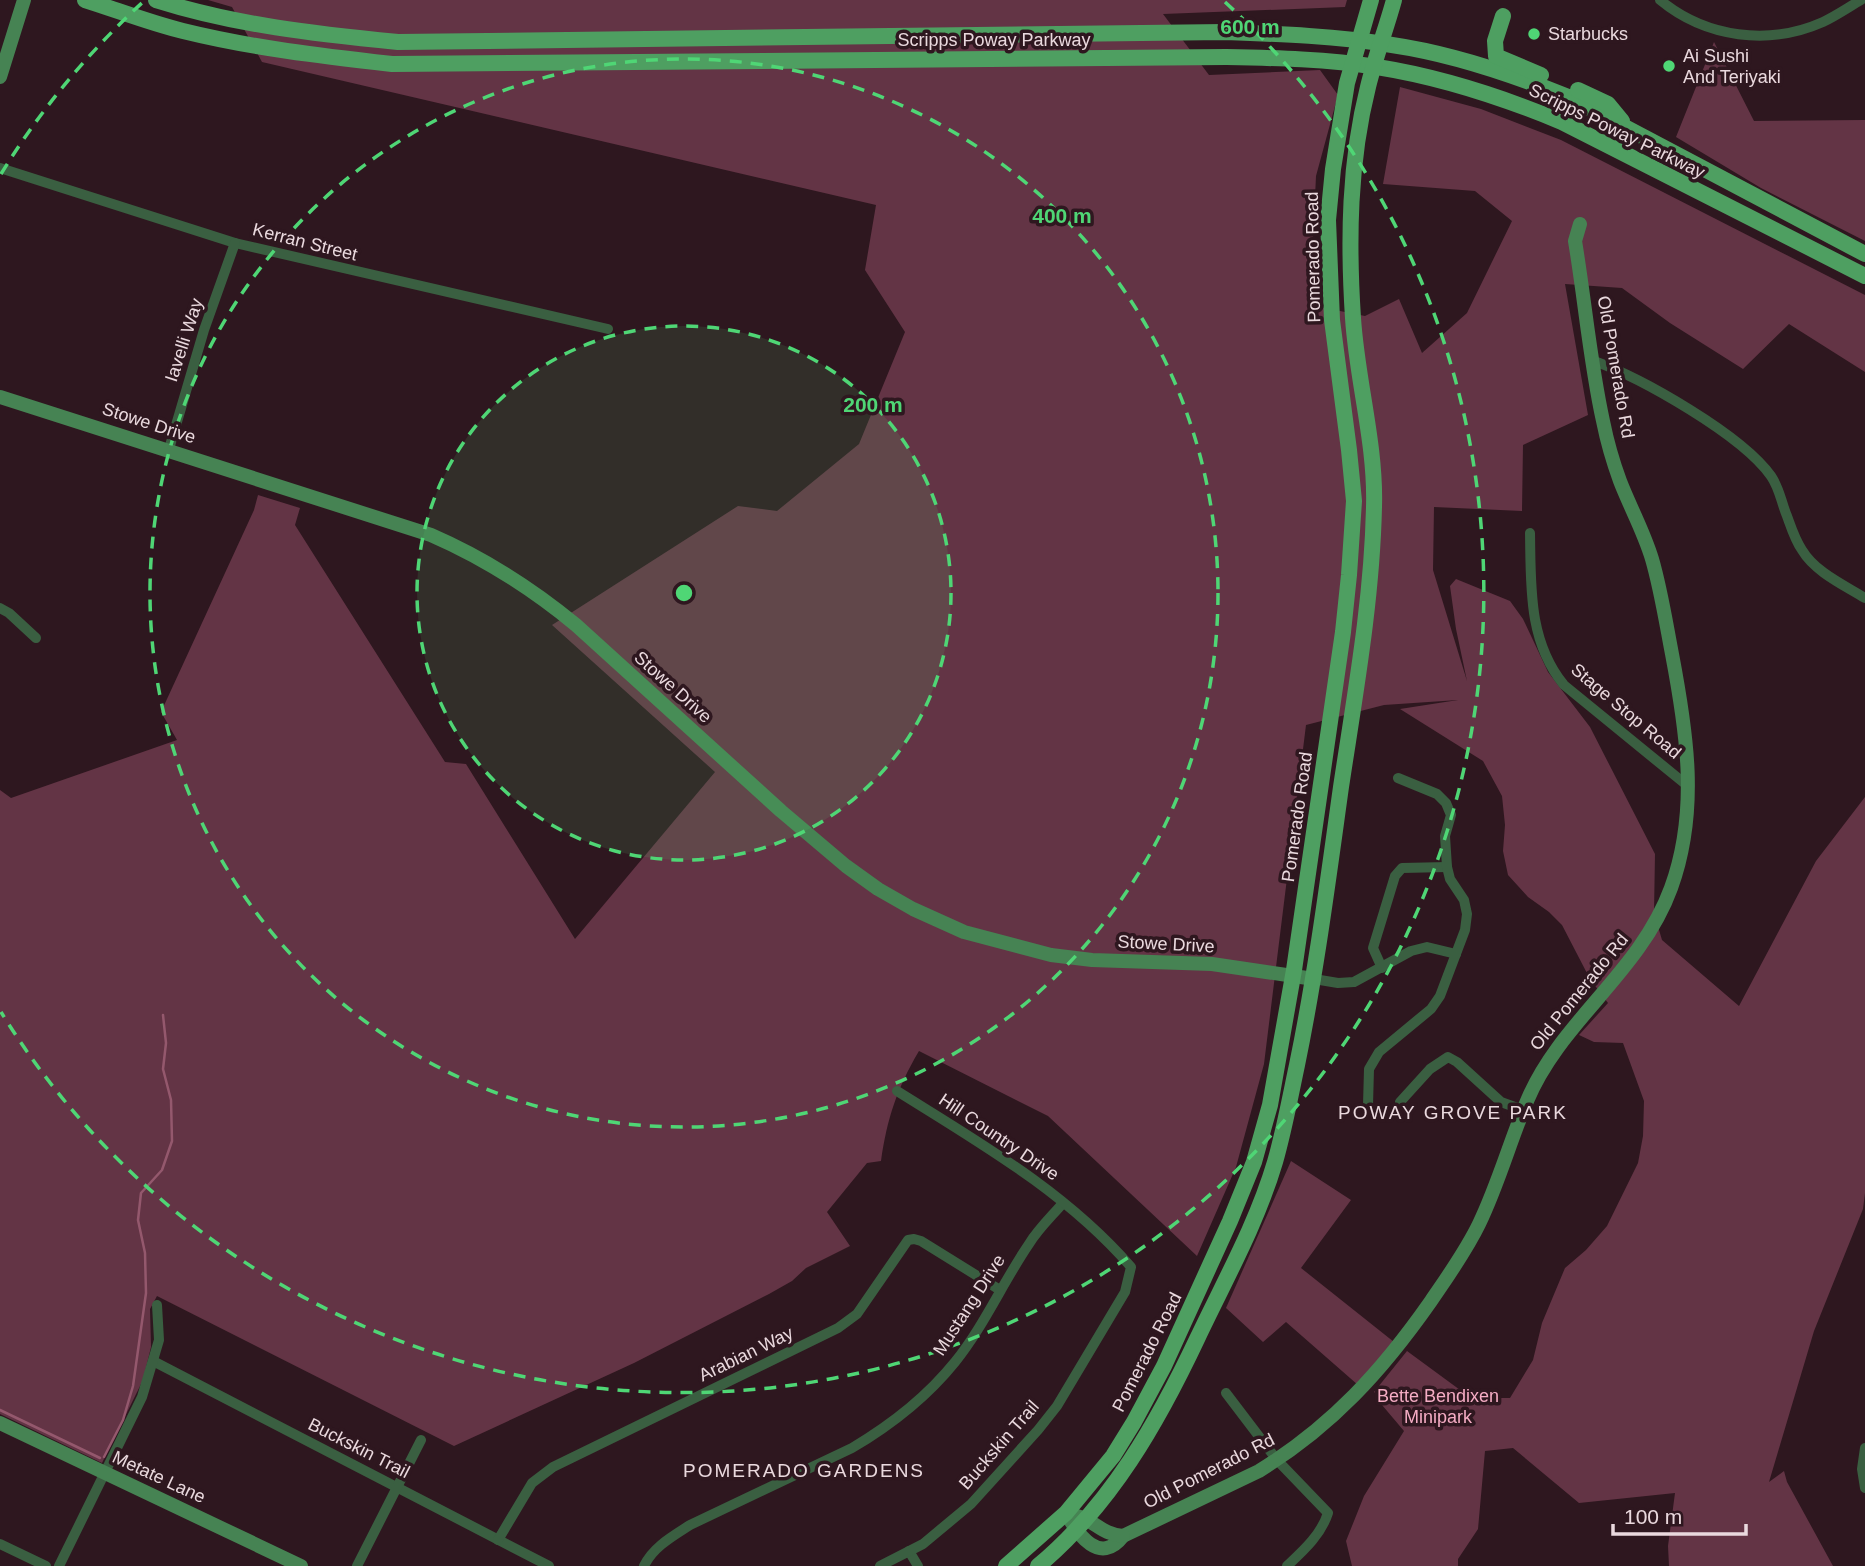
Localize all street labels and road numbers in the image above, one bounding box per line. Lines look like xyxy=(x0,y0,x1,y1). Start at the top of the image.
street label: Scripps Poway Parkway xyxy=(897,30,1091,50)
street label: Scripps Poway Parkway xyxy=(1526,80,1708,182)
street label: Pomerado Road xyxy=(1302,191,1324,323)
street label: Kerran Street xyxy=(251,219,359,265)
street label: Old Pomerado Rd xyxy=(1594,294,1638,440)
street label: Iavelli Way xyxy=(161,296,207,384)
street label: Stowe Drive xyxy=(100,398,198,448)
street label: Stowe Drive xyxy=(630,647,716,727)
street label: Stage Stop Road xyxy=(1567,659,1685,763)
street label: Pomerado Road xyxy=(1278,751,1316,883)
street label: Old Pomerado Rd xyxy=(1526,930,1632,1054)
street label: Stowe Drive xyxy=(1117,931,1215,957)
street label: Hill Country Drive xyxy=(935,1090,1063,1184)
street label: Mustang Drive xyxy=(929,1251,1009,1359)
street label: Pomerado Road xyxy=(1108,1289,1186,1415)
street label: Arabian Way xyxy=(696,1323,796,1385)
street label: Buckskin Trail xyxy=(955,1397,1043,1493)
street label: Buckskin Trail xyxy=(305,1414,413,1482)
street label: Old Pomerado Rd xyxy=(1140,1429,1278,1513)
street label: Metate Lane xyxy=(109,1447,209,1507)

